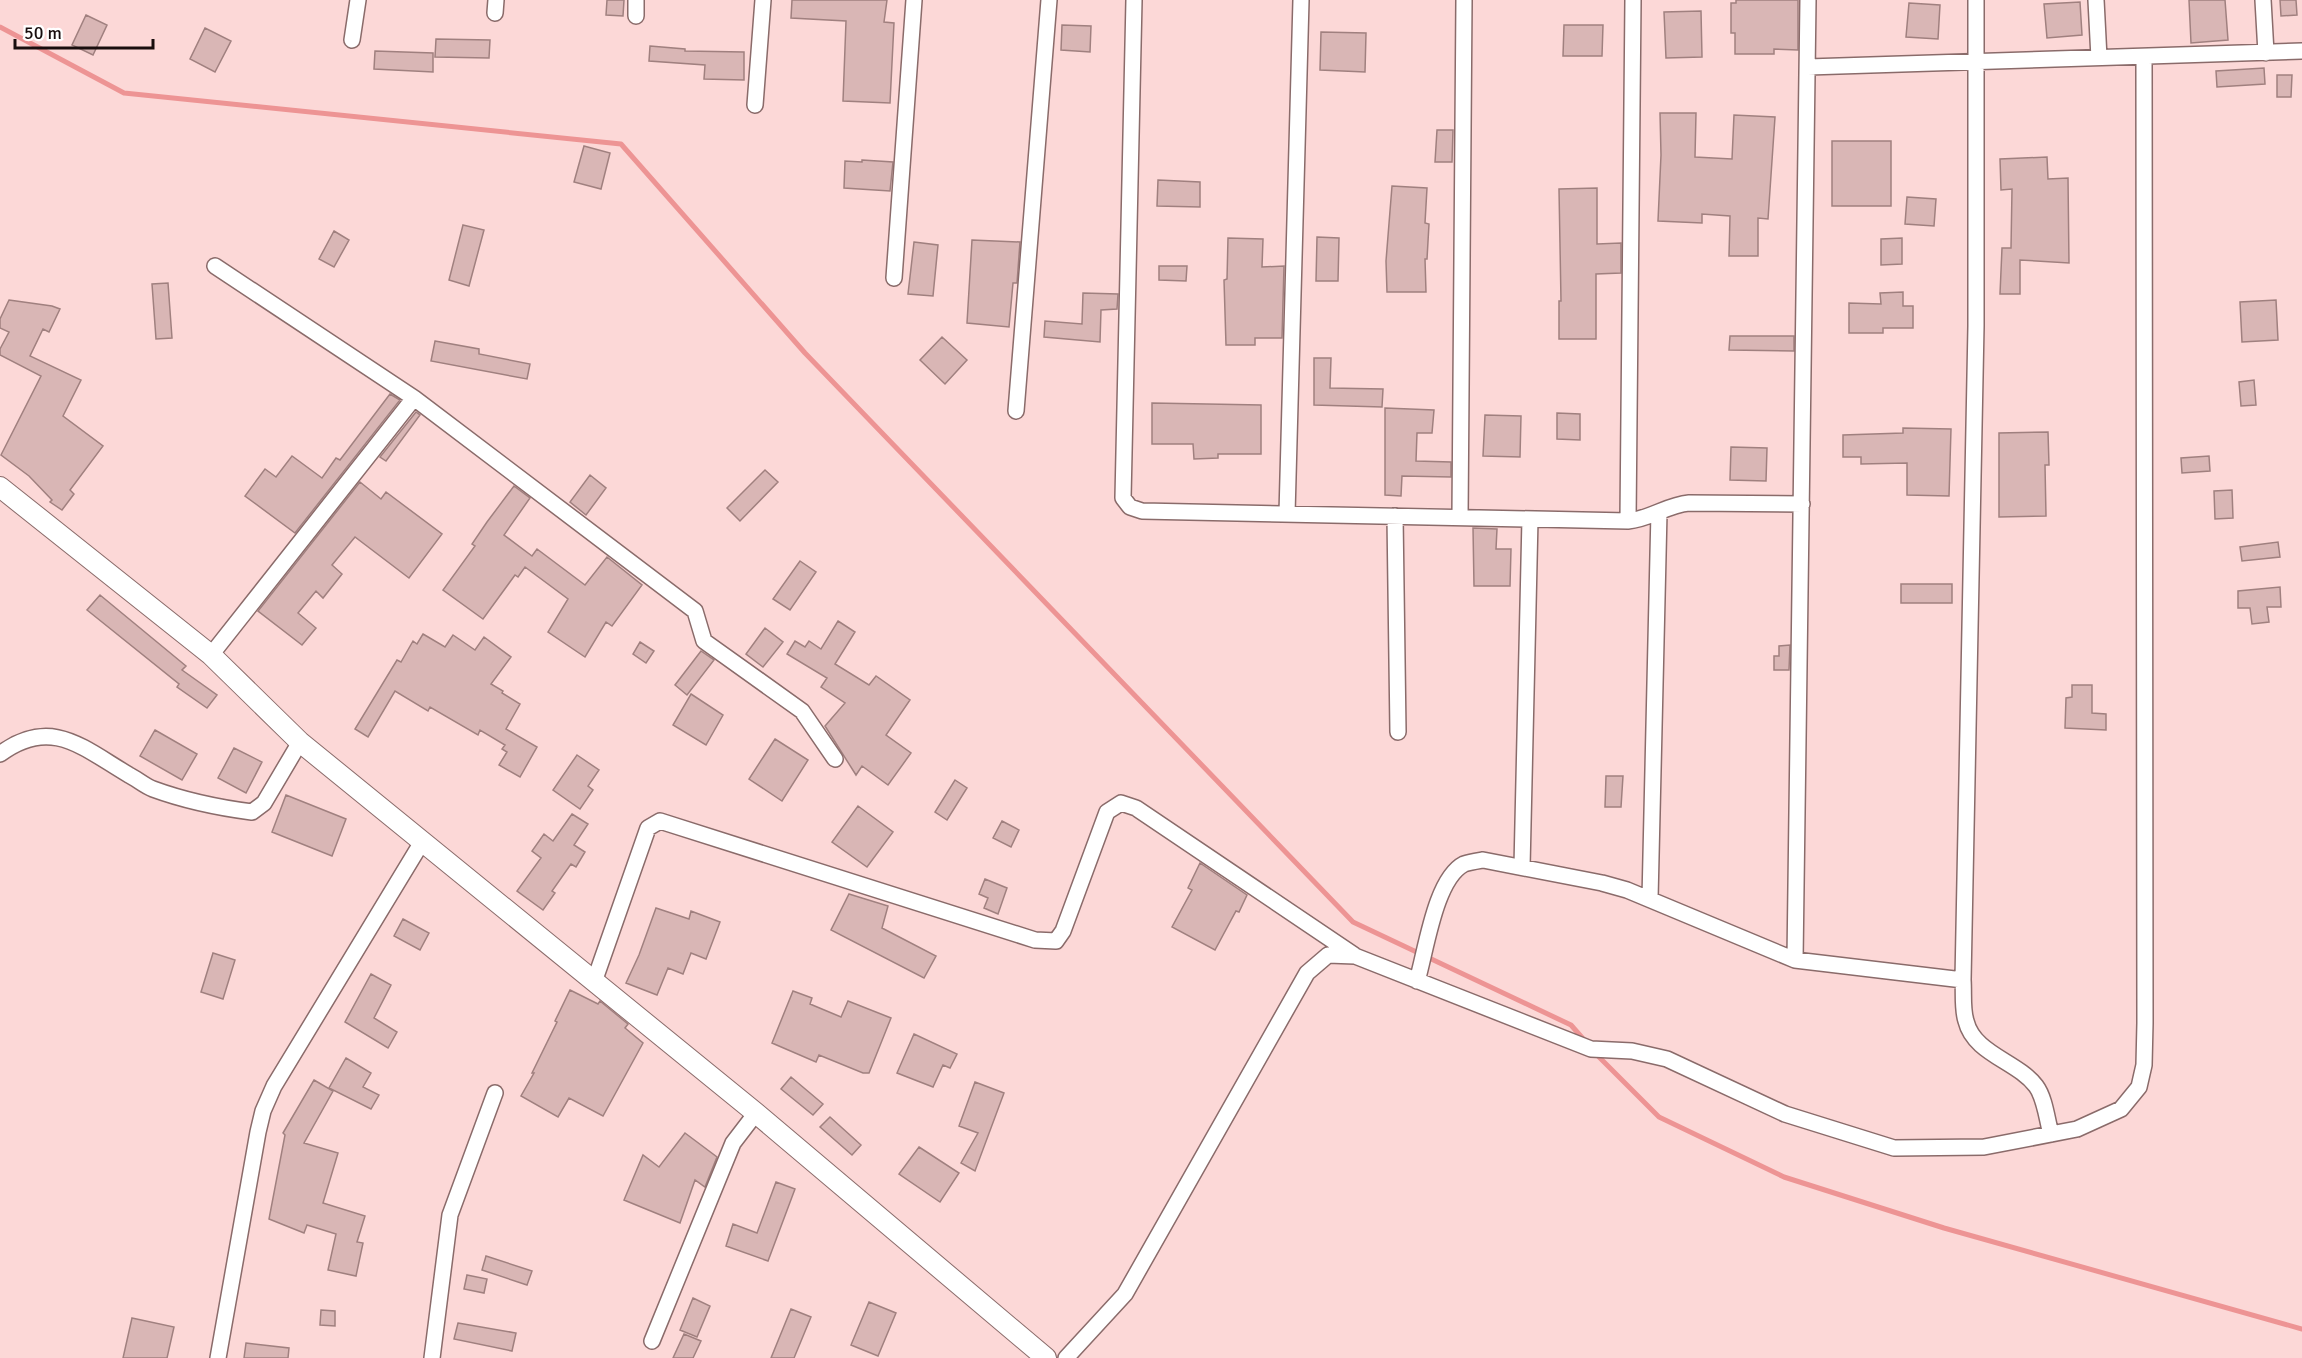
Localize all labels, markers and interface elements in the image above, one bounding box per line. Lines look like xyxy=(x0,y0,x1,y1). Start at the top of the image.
scale bar xyxy=(15,12,153,50)
text: 50 m xyxy=(24,22,62,44)

